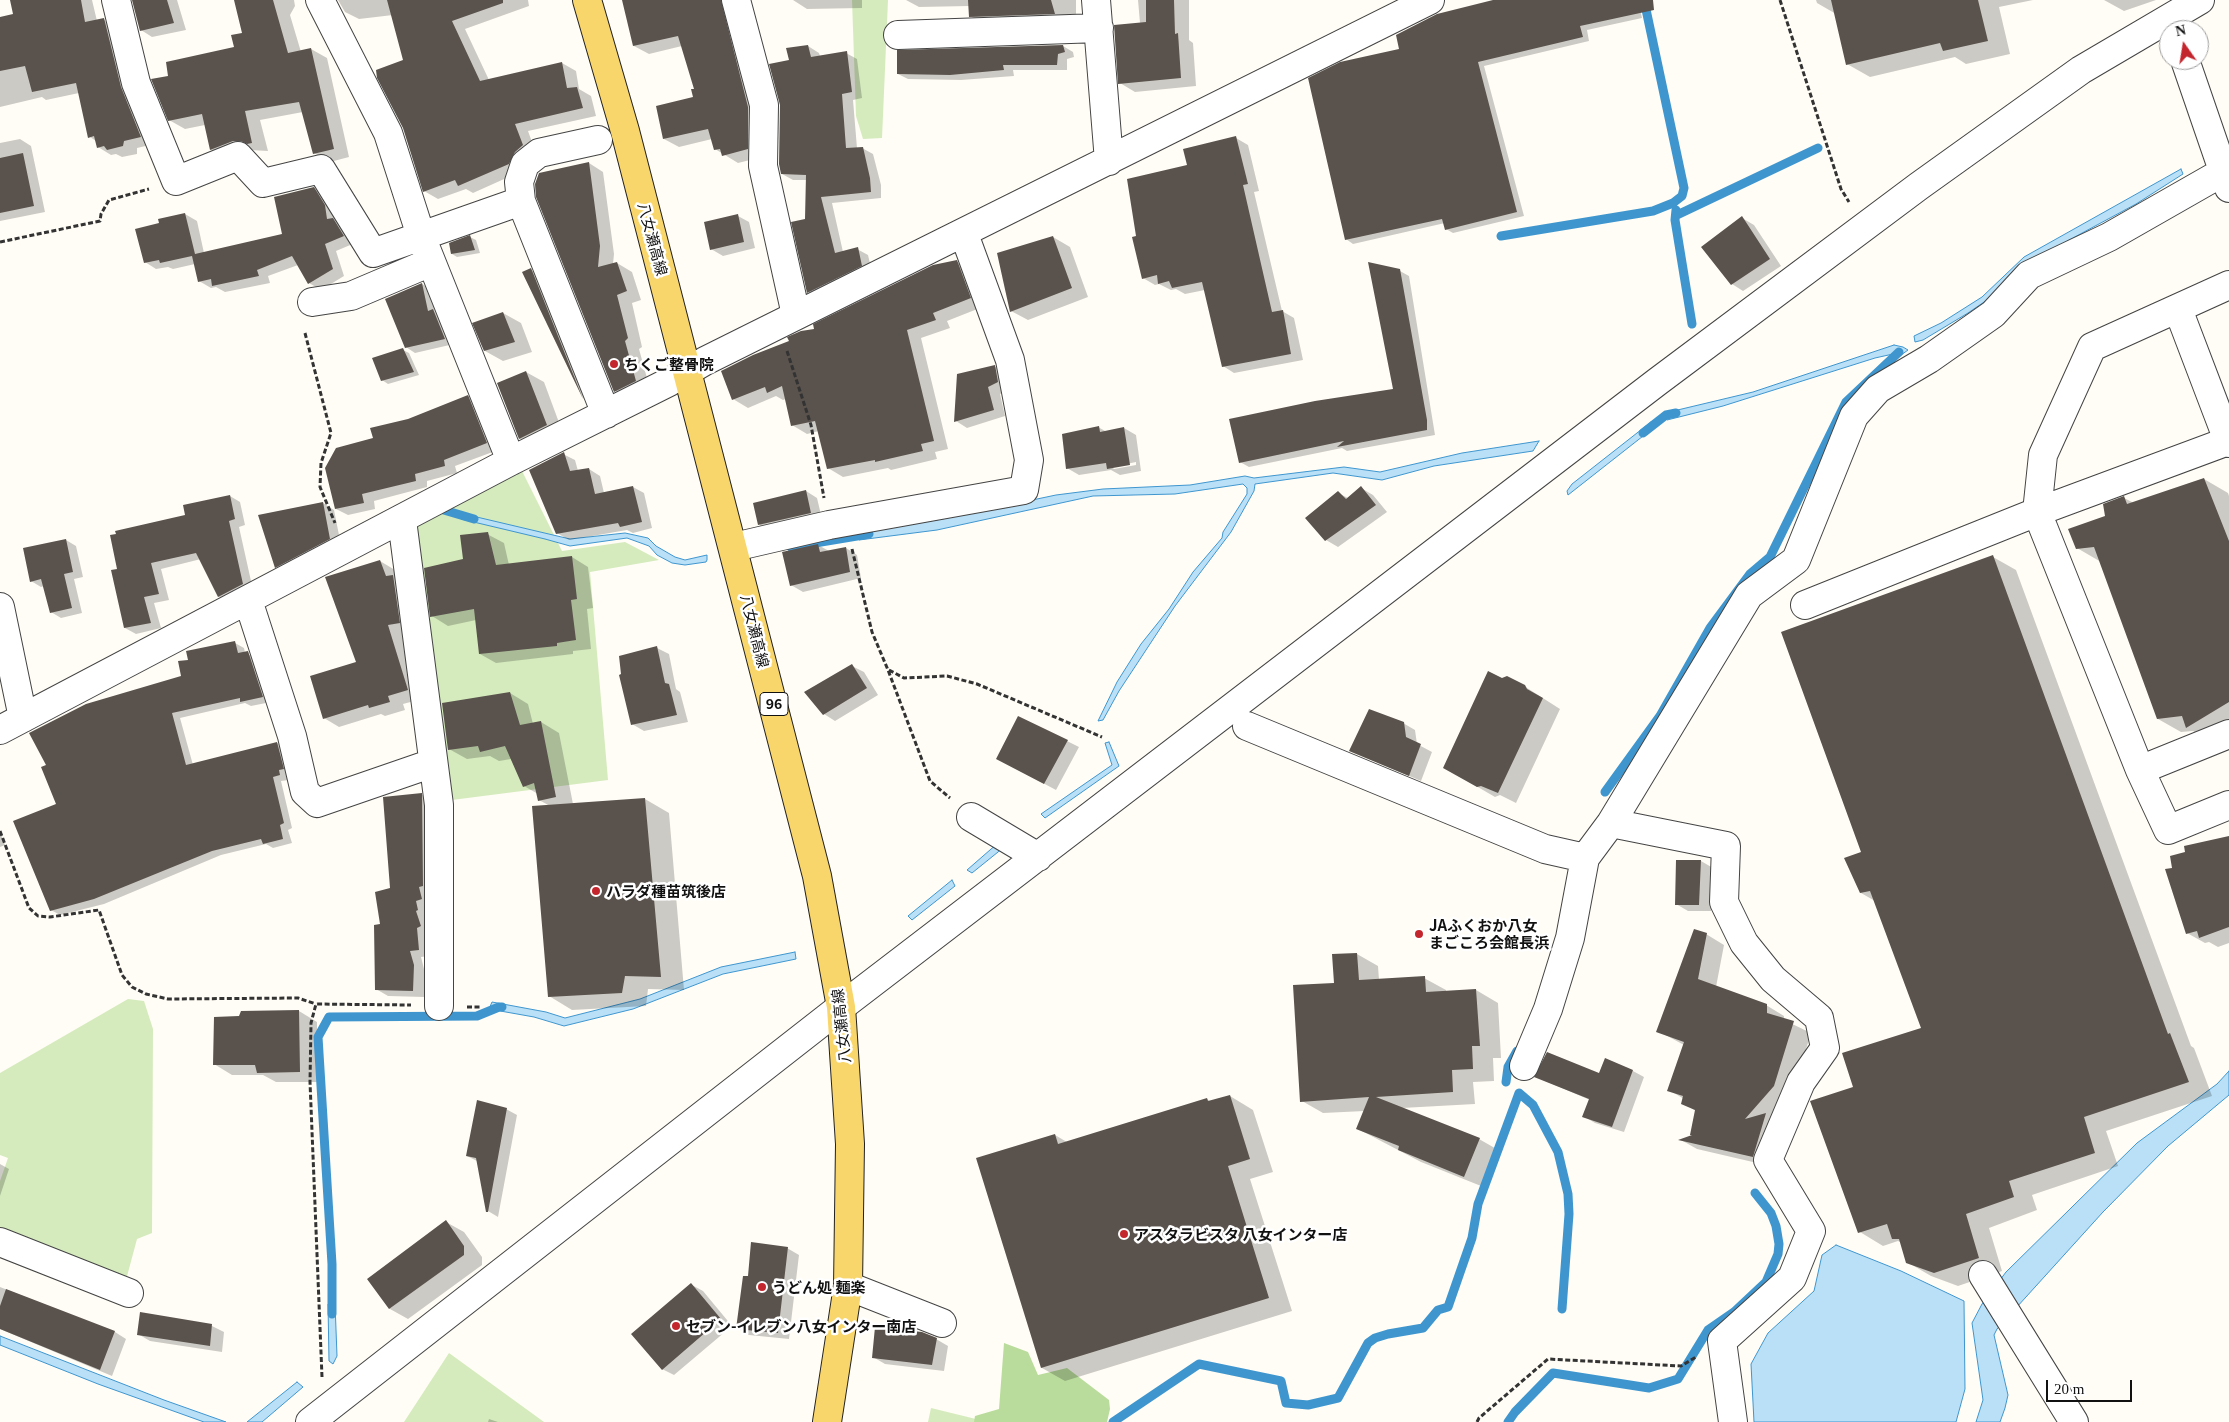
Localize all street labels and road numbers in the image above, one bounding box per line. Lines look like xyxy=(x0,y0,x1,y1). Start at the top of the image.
street label: 八女瀬高線 xyxy=(635,200,671,278)
street label: 八女瀬高線 xyxy=(737,592,773,670)
road number: 96 xyxy=(760,692,788,716)
street label: 八女瀬高線 xyxy=(828,988,854,1064)

